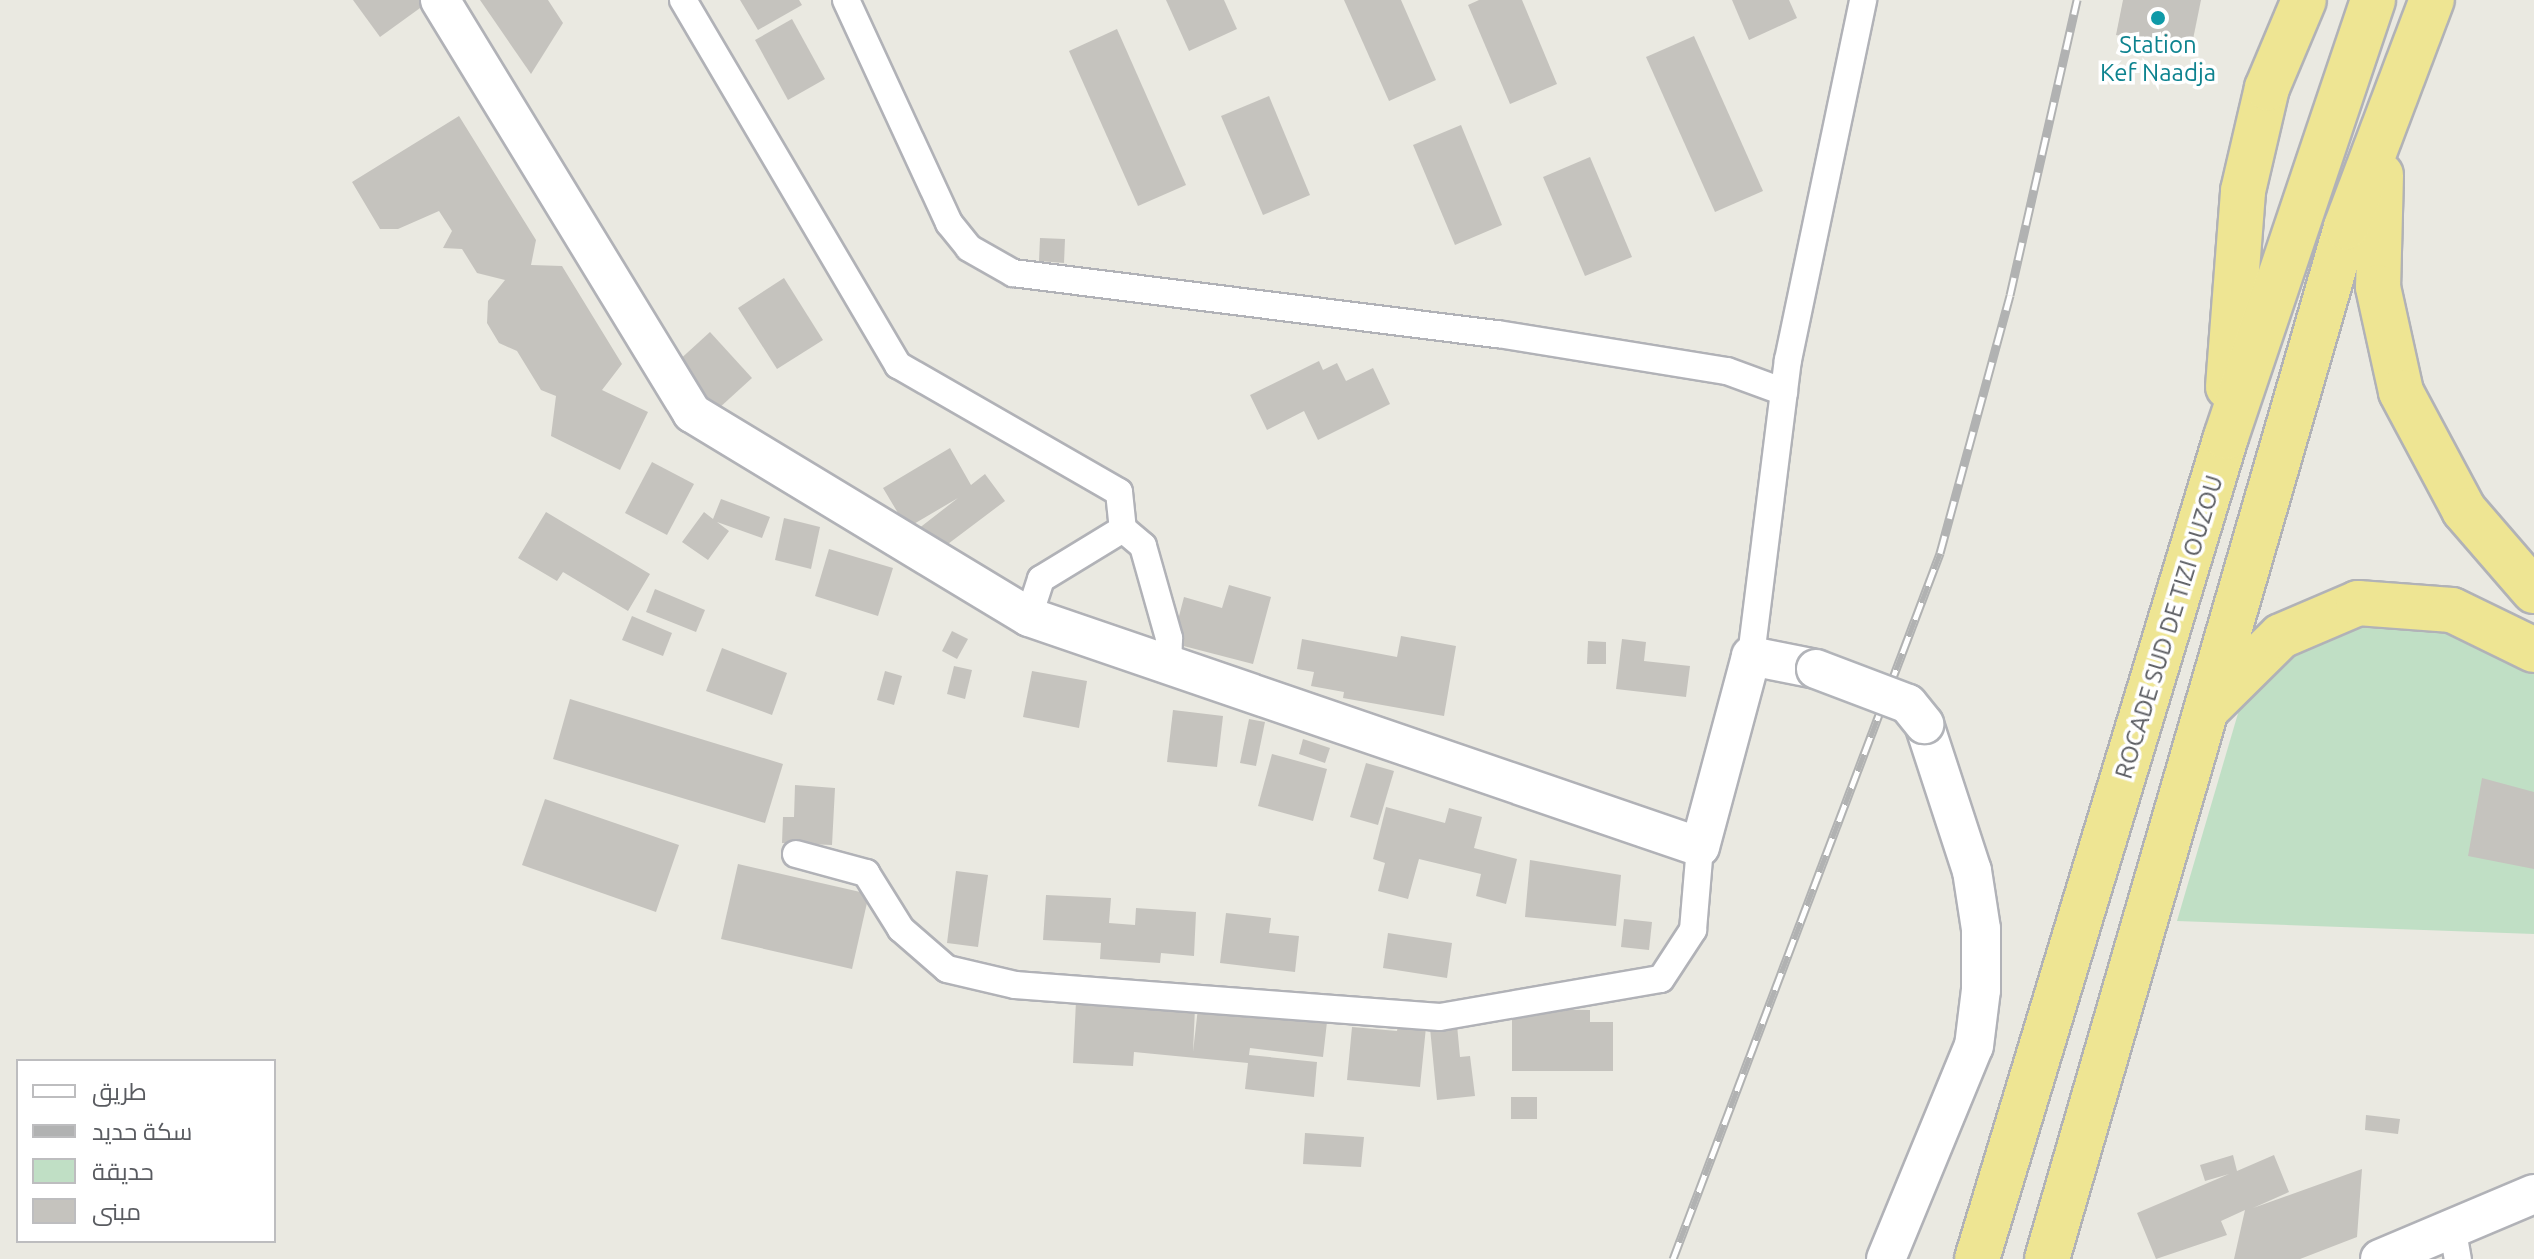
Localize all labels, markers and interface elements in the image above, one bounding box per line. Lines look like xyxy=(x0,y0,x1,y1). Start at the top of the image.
marker: Station Kef Naadja xyxy=(2149,9,2167,27)
place label: Station Kef Naadja xyxy=(2100,31,2216,87)
street label: ROCADE SUD DE TIZI OUZOU xyxy=(2109,472,2229,782)
legend xyxy=(16,1059,276,1243)
text: طريق xyxy=(92,1078,147,1105)
text: سكة حديد xyxy=(92,1118,192,1145)
text: حديقة xyxy=(92,1158,154,1185)
text: مبنى xyxy=(92,1198,141,1225)

